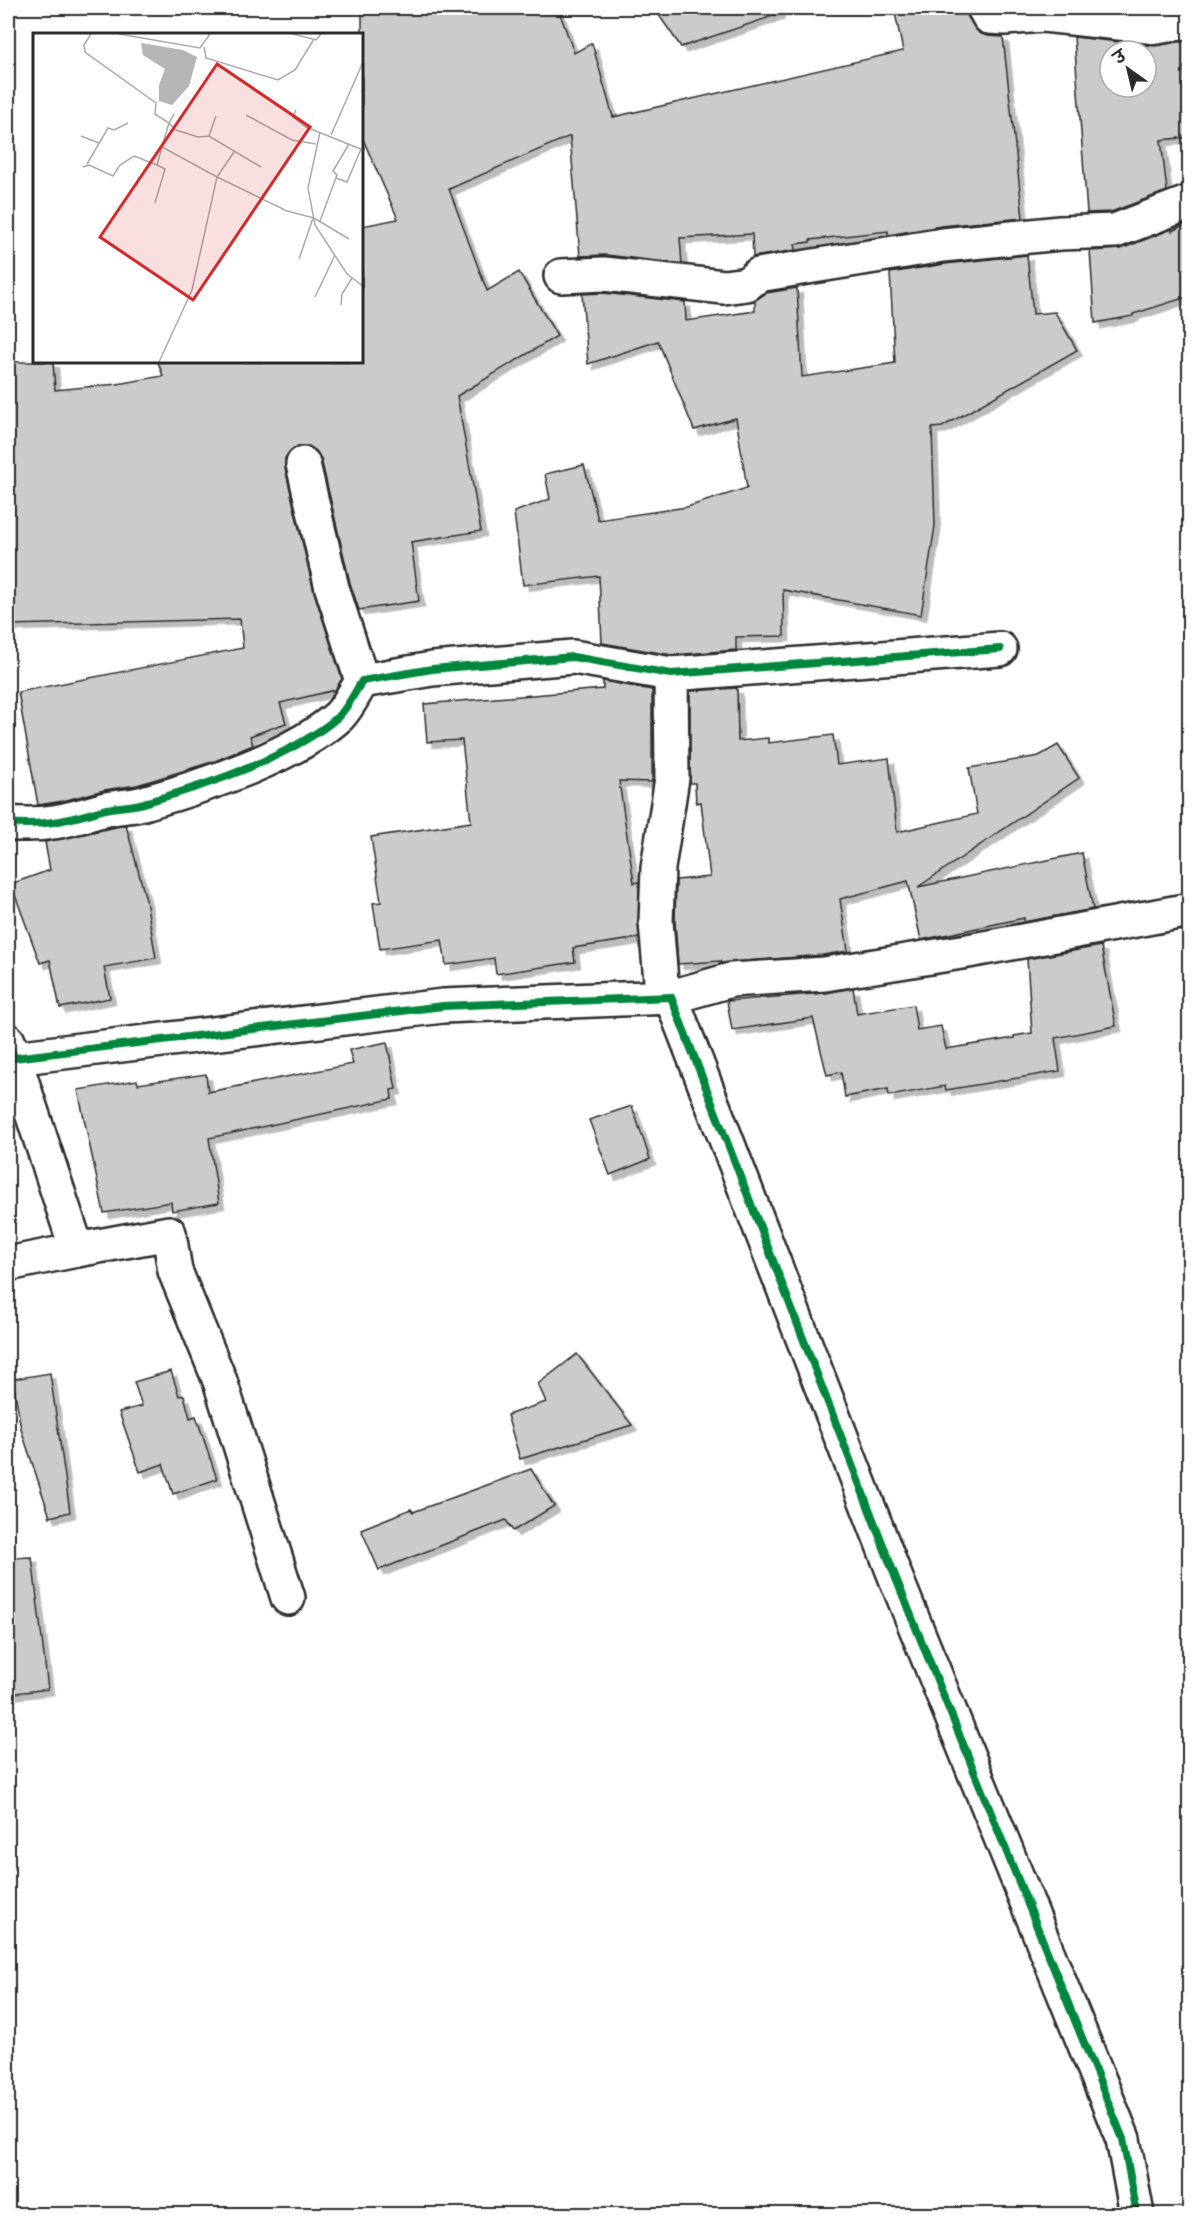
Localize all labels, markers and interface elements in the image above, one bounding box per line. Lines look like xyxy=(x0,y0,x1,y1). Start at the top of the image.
inset map xyxy=(33,33,363,363)
north arrow xyxy=(1098,39,1158,99)
text: उ xyxy=(1109,46,1131,70)

